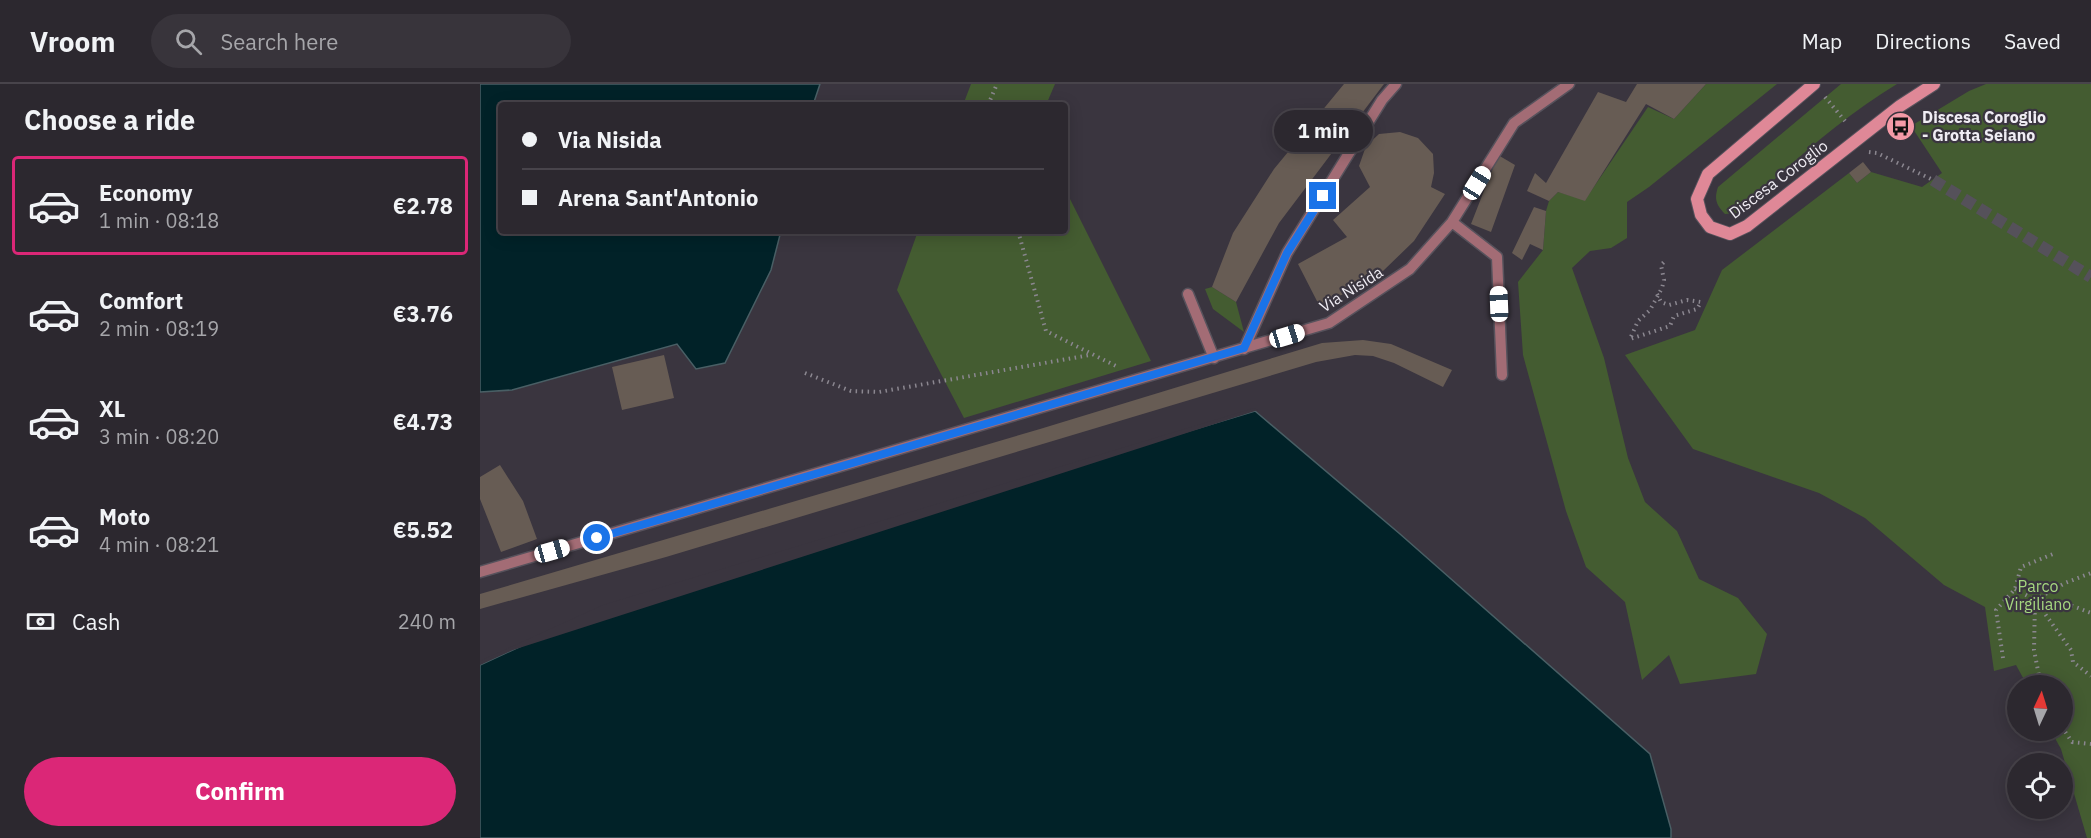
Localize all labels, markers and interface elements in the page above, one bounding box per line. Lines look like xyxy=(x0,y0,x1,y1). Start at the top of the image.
search box xyxy=(151,14,571,68)
text: Vroom xyxy=(30,23,115,60)
icon: search xyxy=(172,25,205,58)
text: Search here xyxy=(220,27,338,56)
text: Map xyxy=(1802,27,1842,55)
text: Directions xyxy=(1875,27,1971,55)
text: Saved xyxy=(2004,27,2061,55)
text: Choose a ride xyxy=(24,102,195,137)
place label: Discesa Coroglio - Grotta Seiano xyxy=(1922,107,2046,145)
callout: 1 min xyxy=(1274,109,1372,151)
bus stop icon: Discesa Coroglio - Grotta Seiano xyxy=(1885,110,1917,142)
text: 1 min xyxy=(1297,117,1350,144)
text: Via Nisida xyxy=(558,125,662,154)
street label: Discesa Coroglio xyxy=(1725,135,1831,223)
car xyxy=(1460,163,1494,203)
text: Economy xyxy=(99,178,193,207)
icon: car xyxy=(27,179,81,233)
route end xyxy=(1309,182,1336,209)
text: Arena Sant'Antonio xyxy=(558,183,758,212)
text: €2.78 xyxy=(393,191,453,220)
text: 1 min · 08:18 xyxy=(99,207,219,234)
street label: Via Nisida xyxy=(1316,261,1387,316)
text: Comfort xyxy=(99,286,183,315)
car xyxy=(1489,286,1509,322)
icon: car xyxy=(27,287,81,341)
text: €3.76 xyxy=(393,299,453,328)
text: 2 min · 08:19 xyxy=(99,315,219,342)
car xyxy=(1267,322,1307,350)
text: XL xyxy=(99,394,125,423)
icon: car xyxy=(27,395,81,449)
text: €4.73 xyxy=(393,407,453,436)
text: 3 min · 08:20 xyxy=(99,423,219,450)
text: Moto xyxy=(99,502,150,531)
icon: car xyxy=(27,503,81,557)
text: €5.52 xyxy=(393,515,453,544)
route start xyxy=(583,524,610,551)
text: 4 min · 08:21 xyxy=(99,531,219,558)
car xyxy=(532,537,572,565)
park label: Parco Virgiliano xyxy=(2005,576,2071,614)
icon: cash xyxy=(24,605,57,638)
text: Cash xyxy=(72,607,121,636)
text: 240 m xyxy=(398,608,456,635)
north arrow xyxy=(2007,675,2073,741)
map controls xyxy=(2007,675,2073,819)
button: locate xyxy=(2007,753,2073,819)
button: Confirm xyxy=(24,757,456,826)

